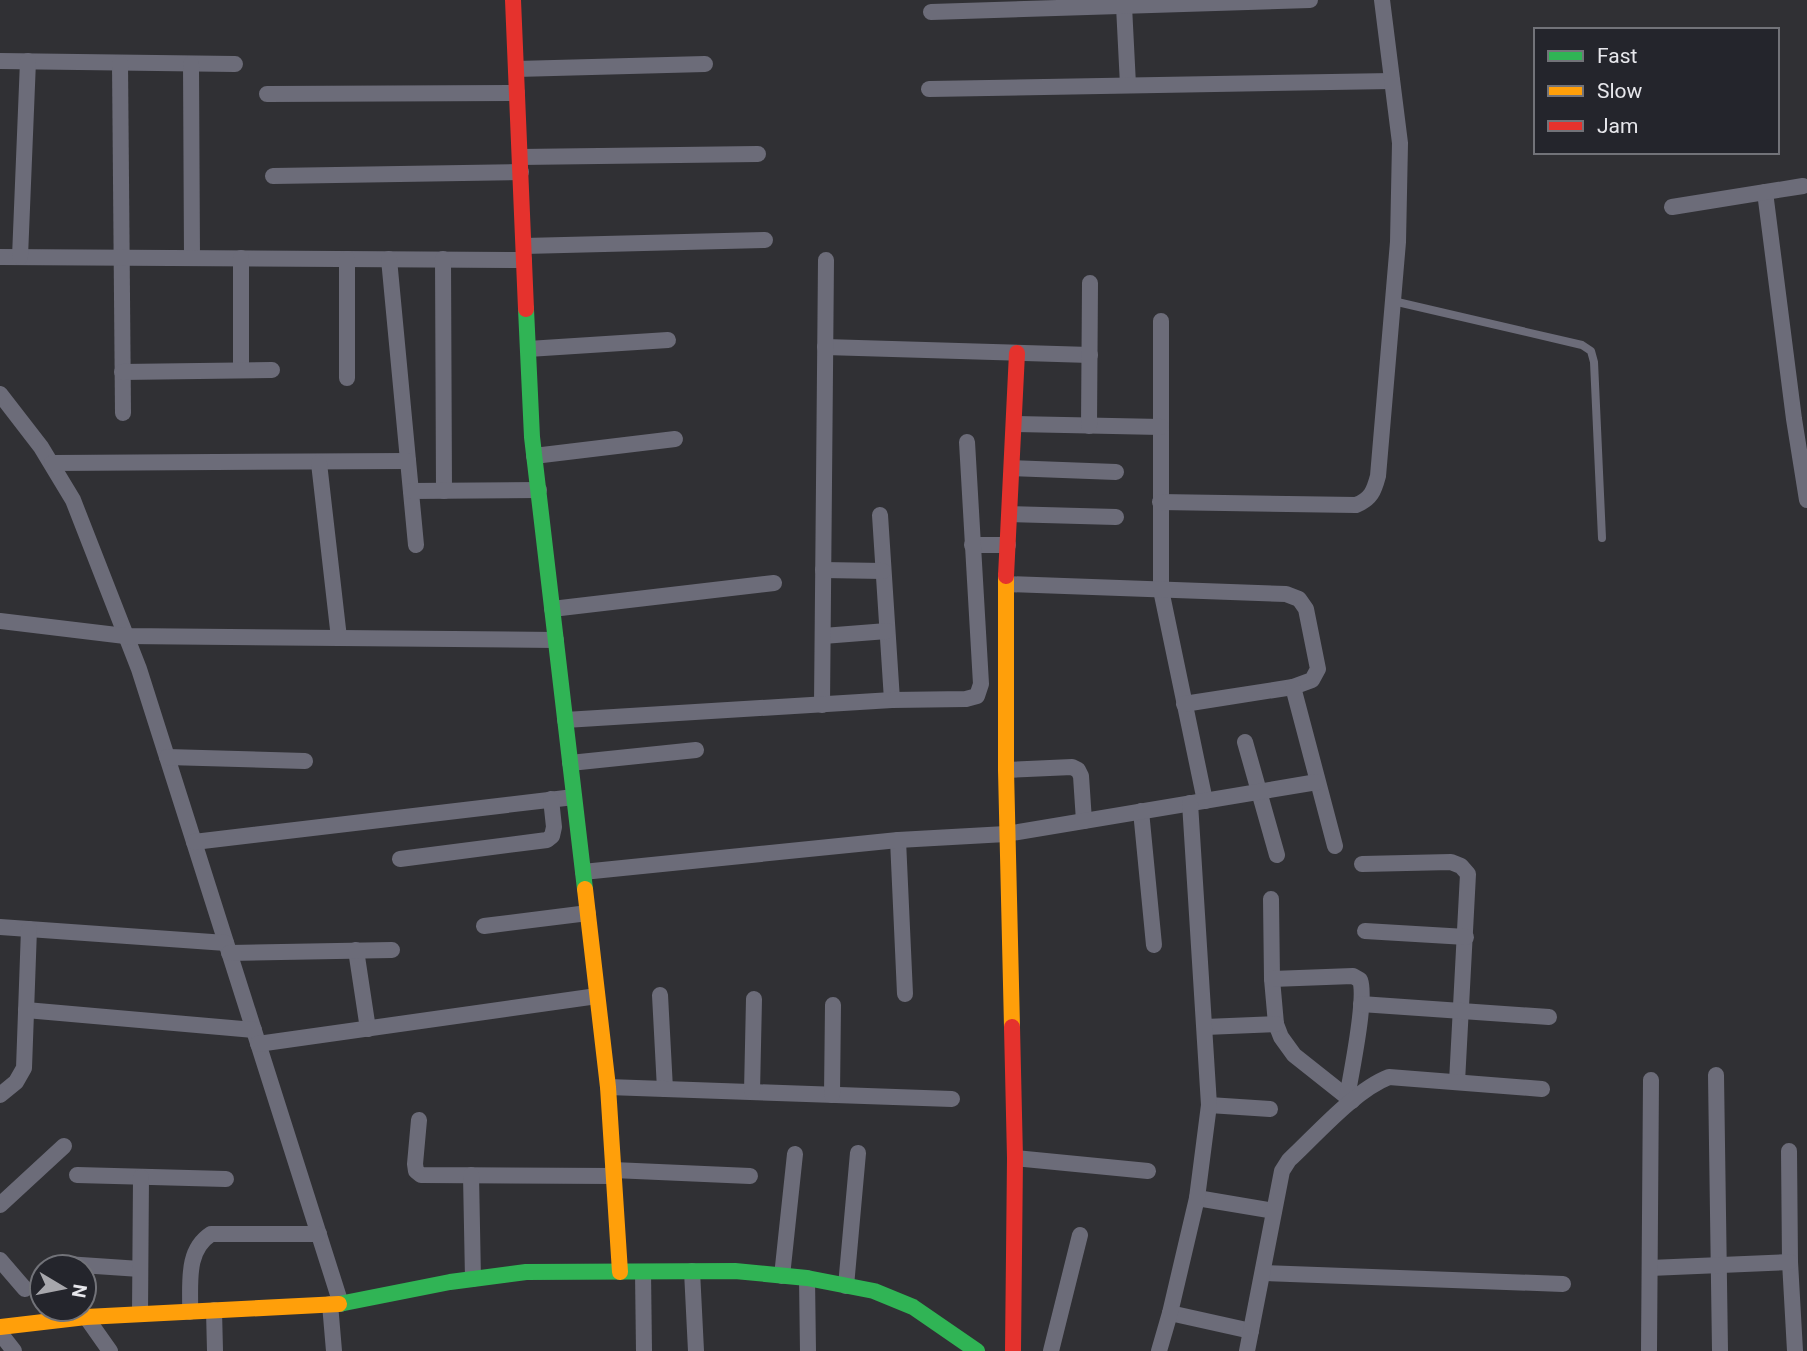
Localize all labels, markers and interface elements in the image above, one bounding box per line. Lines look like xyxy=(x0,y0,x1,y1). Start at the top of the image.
legend xyxy=(1534,28,1779,154)
text: Fast xyxy=(1597,44,1638,68)
text: Slow xyxy=(1597,79,1643,103)
text: Jam xyxy=(1597,114,1638,138)
north arrow xyxy=(28,1253,98,1323)
text: N xyxy=(67,1282,92,1299)

